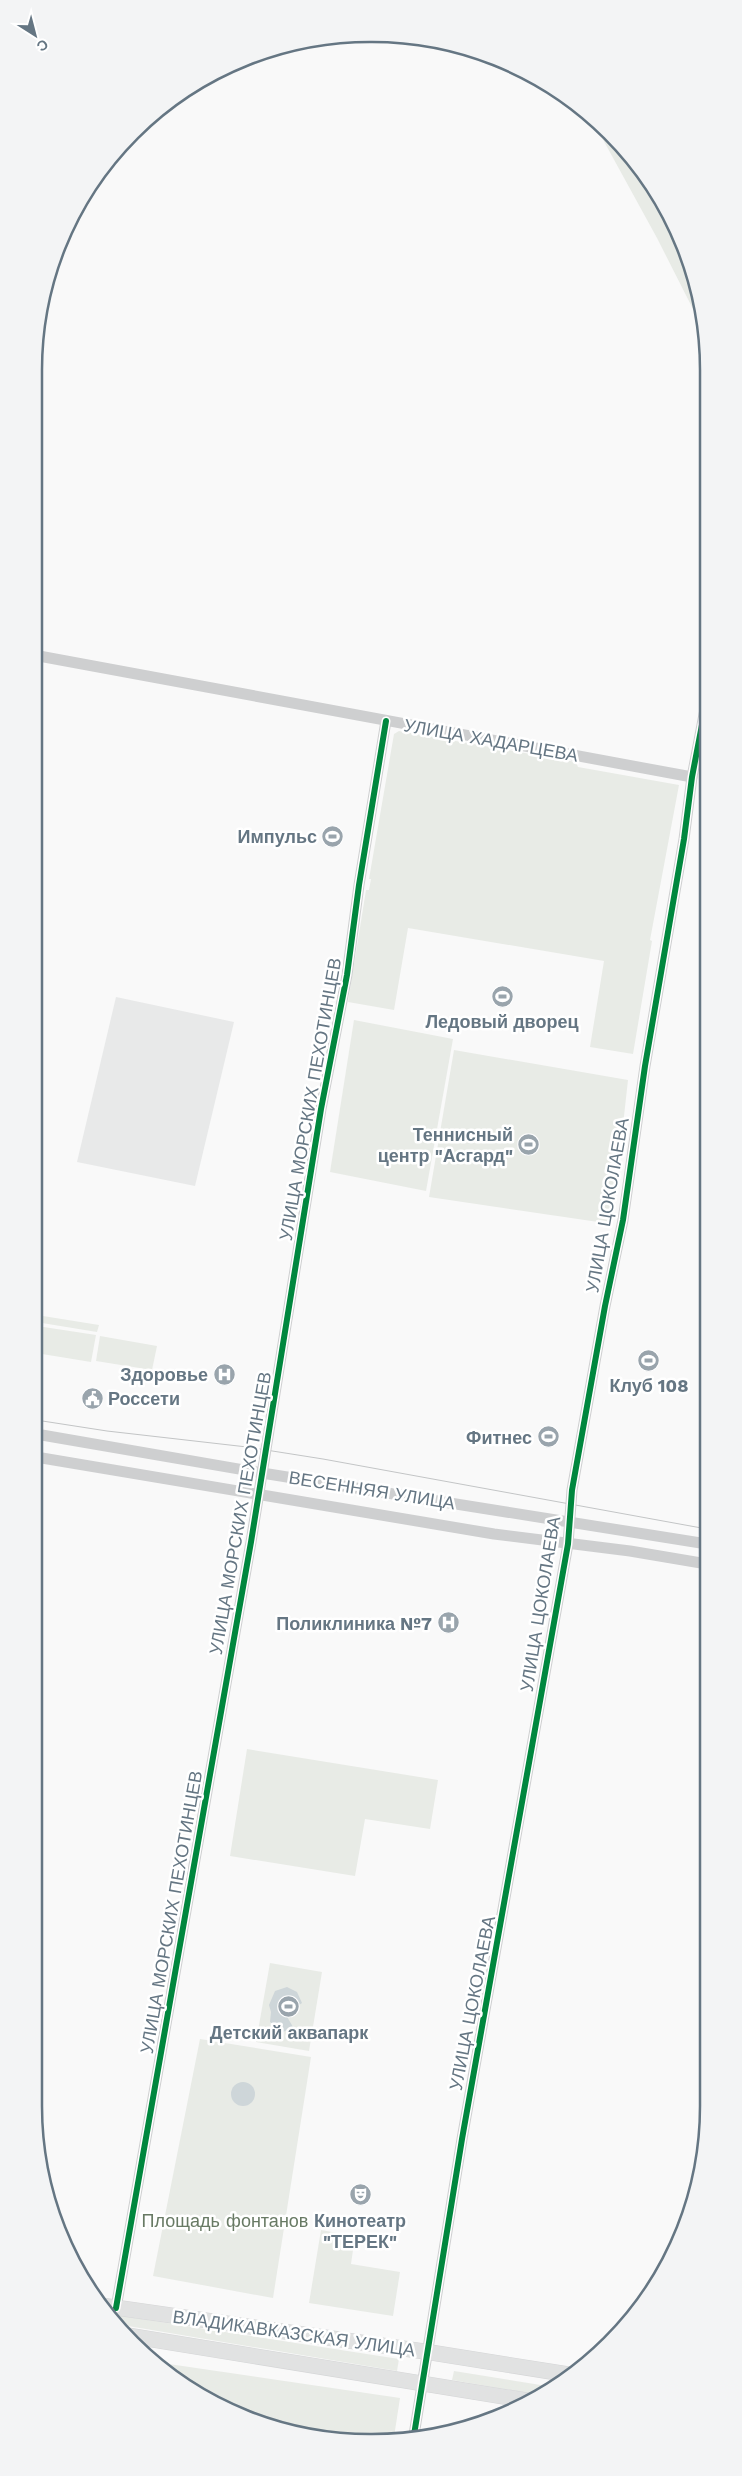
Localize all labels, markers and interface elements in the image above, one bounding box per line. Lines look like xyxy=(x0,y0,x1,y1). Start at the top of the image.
north arrow xyxy=(10,10,60,60)
text: С xyxy=(34,36,51,55)
street label: УЛИЦА ХАДАРЦЕВА xyxy=(402,714,580,766)
sports icon: Импульс xyxy=(321,824,345,848)
place label: Импульс xyxy=(238,826,317,847)
street label: УЛИЦА МОРСКИХ ПЕХОТИНЦЕВ xyxy=(275,956,345,1242)
sports icon: Ледовый дворец xyxy=(490,984,514,1008)
place label: Ледовый дворец xyxy=(425,1011,579,1032)
street label: УЛИЦА ЦОКОЛАЕВА xyxy=(581,1116,633,1294)
place label: Теннисный центр "Асгард" xyxy=(378,1124,513,1166)
sports icon: Теннисный центр "Асгард" xyxy=(517,1132,541,1156)
sports icon: Клуб 108 xyxy=(637,1348,661,1372)
hospital icon: Здоровье xyxy=(212,1362,236,1386)
place label: Здоровье xyxy=(120,1364,208,1385)
street label: УЛИЦА МОРСКИХ ПЕХОТИНЦЕВ xyxy=(205,1370,275,1656)
place label: Клуб 108 xyxy=(610,1375,688,1396)
public building icon: Россети xyxy=(80,1386,104,1410)
place label: Россети xyxy=(108,1388,180,1409)
sports icon: Фитнес xyxy=(536,1425,560,1449)
place label: Фитнес xyxy=(466,1427,532,1448)
street label: ВЕСЕННЯЯ УЛИЦА xyxy=(287,1466,457,1514)
street label: УЛИЦА ЦОКОЛАЕВА xyxy=(516,1515,564,1693)
hospital icon: Поликлиника №7 xyxy=(436,1611,460,1635)
place label: Поликлиника №7 xyxy=(276,1613,432,1634)
street label: УЛИЦА МОРСКИХ ПЕХОТИНЦЕВ xyxy=(136,1769,206,2055)
street label: УЛИЦА ЦОКОЛАЕВА xyxy=(445,1914,499,2092)
sports icon: Детский аквапарк xyxy=(277,1995,301,2019)
place label: Детский аквапарк xyxy=(210,2022,369,2043)
theatre icon: Кинотеатр "ТЕРЕК" xyxy=(348,2183,372,2207)
park label: Площадь фонтанов xyxy=(142,2210,308,2231)
place label: Кинотеатр "ТЕРЕК" xyxy=(314,2210,406,2252)
street label: ВЛАДИКАВКАЗСКАЯ УЛИЦА xyxy=(172,2306,416,2360)

